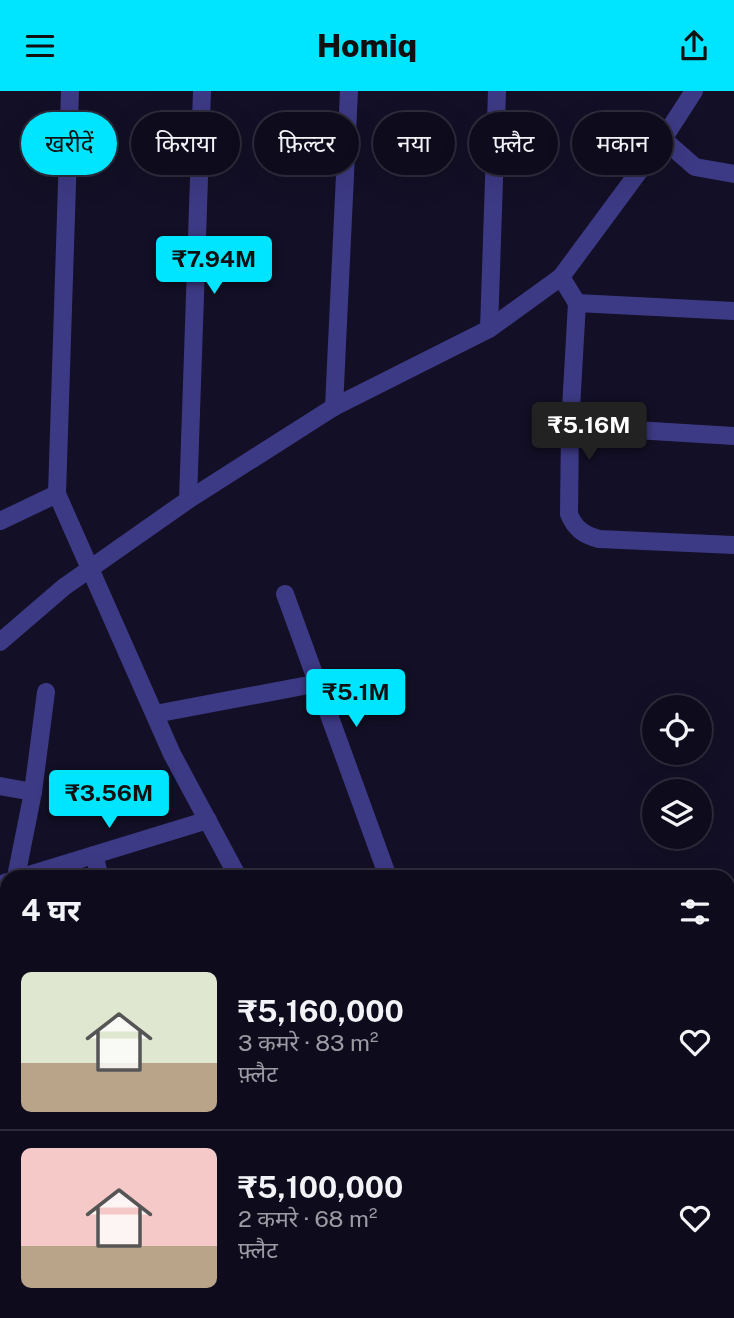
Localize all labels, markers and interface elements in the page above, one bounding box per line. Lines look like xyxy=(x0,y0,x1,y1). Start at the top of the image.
icon: menu xyxy=(21,27,59,65)
text: Homiq xyxy=(317,27,417,64)
icon: share xyxy=(675,27,713,65)
chip: खरीदें xyxy=(21,112,117,175)
chip: किराया xyxy=(131,112,240,175)
chip: फ़िल्टर xyxy=(254,112,359,175)
chip: नया xyxy=(373,112,455,175)
chip: फ़्लैट xyxy=(469,112,558,175)
chip: मकान xyxy=(572,112,673,175)
pin: ₹7.94M xyxy=(157,237,271,296)
text: ₹7.94M xyxy=(172,245,256,272)
pin: ₹5.16M xyxy=(532,403,646,462)
text: ₹5.16M xyxy=(548,411,630,438)
pin: ₹5.1M xyxy=(307,669,405,729)
text: ₹5.1M xyxy=(322,678,390,705)
map controls xyxy=(642,695,712,849)
button: locate xyxy=(642,695,712,765)
pin: ₹3.56M xyxy=(52,771,166,830)
text: ₹3.56M xyxy=(65,779,153,806)
button: layers xyxy=(642,779,712,849)
text: 4 घर xyxy=(21,892,80,928)
icon: filters xyxy=(676,893,714,931)
text: ₹5,160,000 xyxy=(238,993,404,1029)
icon: home xyxy=(77,1000,161,1084)
icon: heart xyxy=(676,1023,714,1061)
text: 3 कमरे · 83 m² xyxy=(238,1029,378,1056)
text: फ़्लैट xyxy=(238,1060,278,1087)
text: ₹5,100,000 xyxy=(238,1169,403,1205)
icon: home xyxy=(77,1176,161,1260)
icon: heart xyxy=(676,1199,714,1237)
text: 2 कमरे · 68 m² xyxy=(238,1205,377,1232)
text: फ़्लैट xyxy=(238,1236,278,1263)

